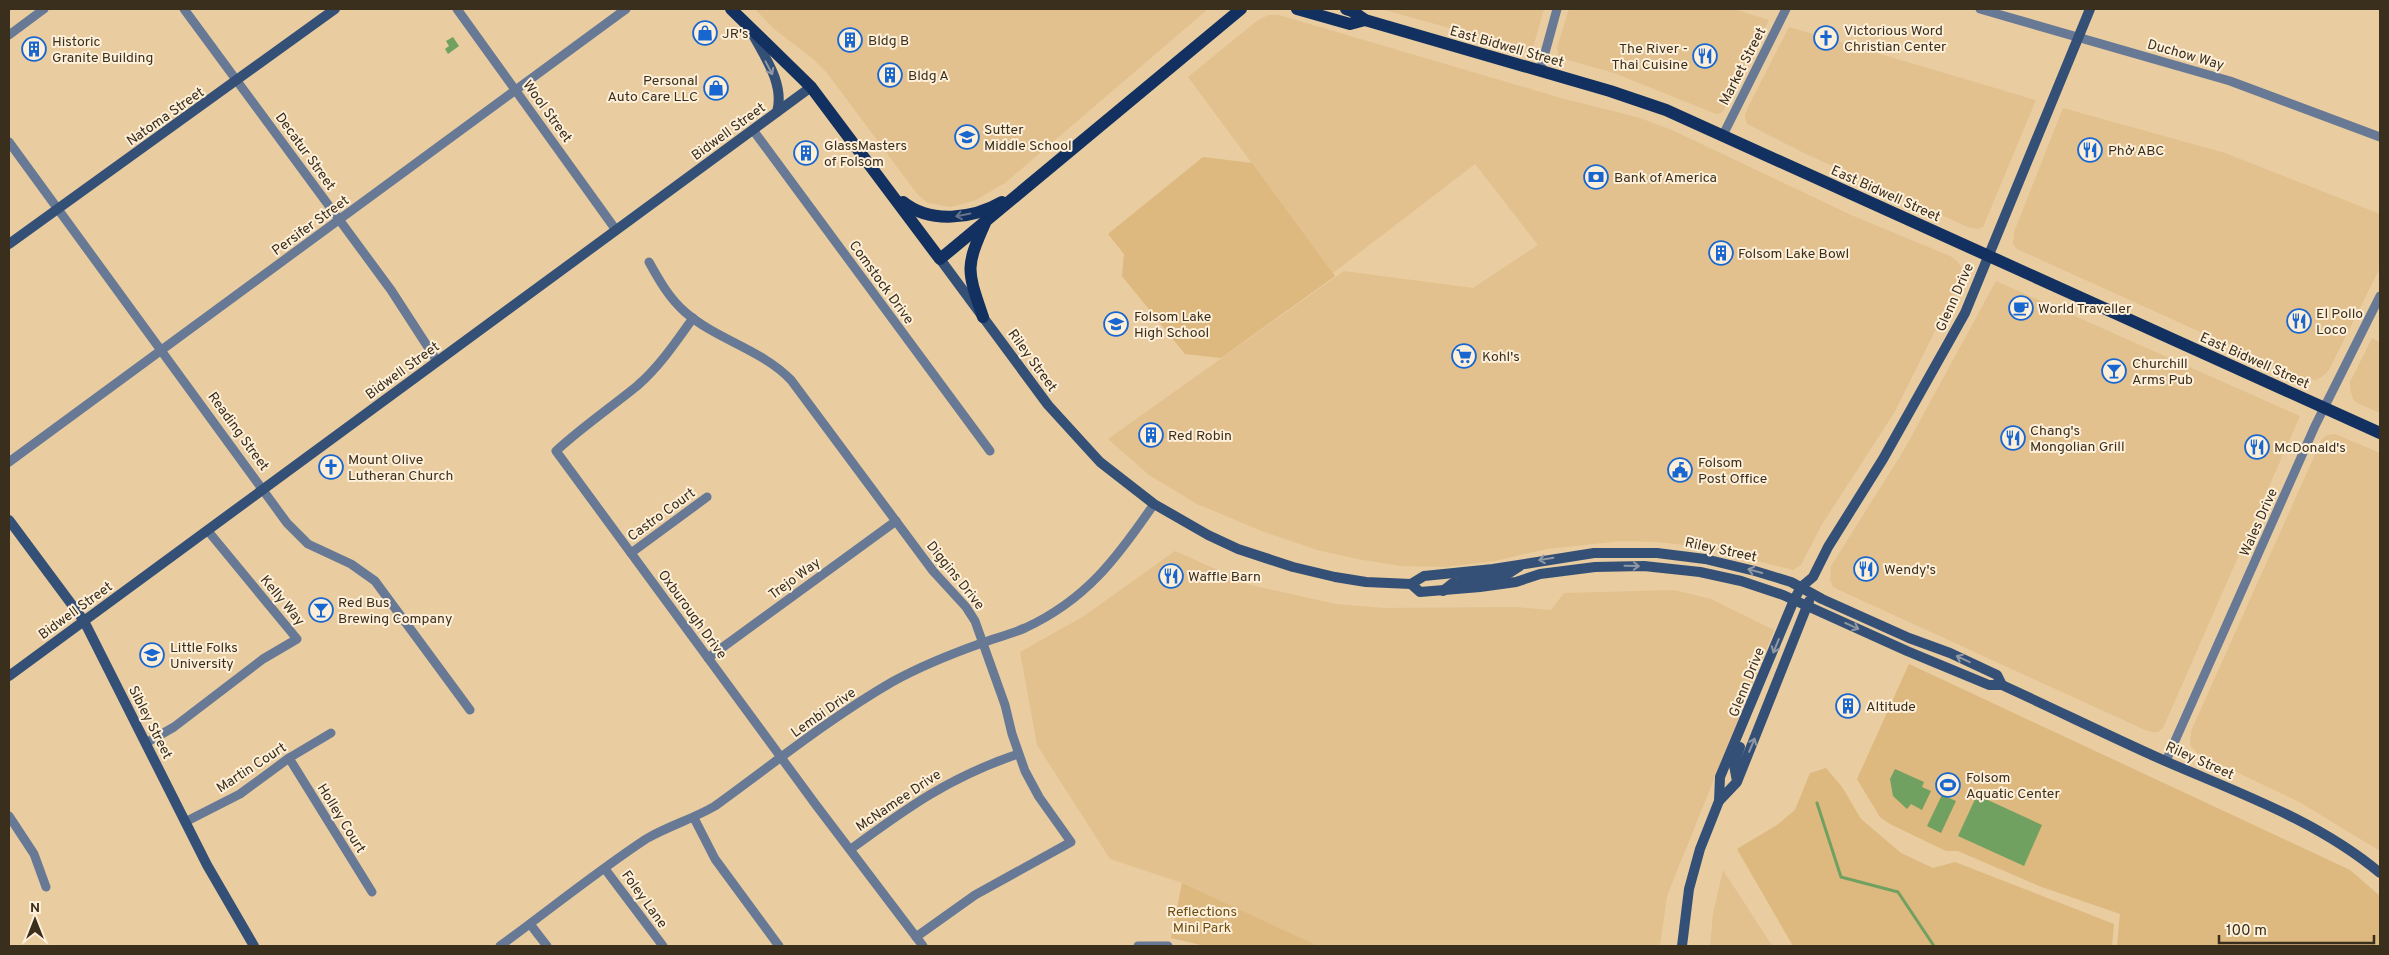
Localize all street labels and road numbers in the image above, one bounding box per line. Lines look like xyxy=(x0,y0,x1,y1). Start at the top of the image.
street label: East Bidwell Street xyxy=(1448,23,1566,72)
street label: Market Street xyxy=(1716,25,1770,109)
street label: Duchow Way xyxy=(2145,36,2226,75)
street label: Wool Street xyxy=(519,77,575,146)
street label: Natoma Street xyxy=(124,84,208,150)
street label: Bidwell Street xyxy=(689,100,769,165)
street label: Decatur Street xyxy=(271,110,339,194)
street label: East Bidwell Street xyxy=(1828,163,1943,226)
street label: Persifer Street xyxy=(269,193,353,260)
street label: Comstock Drive xyxy=(845,238,917,328)
street label: Glenn Drive xyxy=(1933,261,1978,335)
street label: Riley Street xyxy=(1003,326,1060,395)
street label: East Bidwell Street xyxy=(2197,330,2312,393)
street label: Bidwell Street xyxy=(363,339,443,404)
street label: Reading Street xyxy=(204,389,272,475)
street label: Castro Court xyxy=(625,485,699,546)
street label: Wales Drive xyxy=(2237,486,2282,559)
street label: Riley Street xyxy=(1683,535,1758,566)
street label: Diggins Drive xyxy=(922,538,988,614)
street label: Trejo Way xyxy=(766,555,824,604)
street label: Oxburough Drive xyxy=(654,567,730,663)
street label: Kelly Way xyxy=(256,572,308,630)
street label: Bidwell Street xyxy=(36,579,116,644)
street label: Glenn Drive xyxy=(1726,645,1769,720)
street label: Sibley Street xyxy=(124,683,175,762)
street label: Lembi Drive xyxy=(788,685,860,742)
street label: Martin Court xyxy=(214,739,290,797)
street label: Riley Street xyxy=(2163,739,2236,784)
street label: McNamee Drive xyxy=(853,766,945,836)
street label: Holley Court xyxy=(313,781,369,857)
street label: Foley Lane xyxy=(617,868,670,932)

